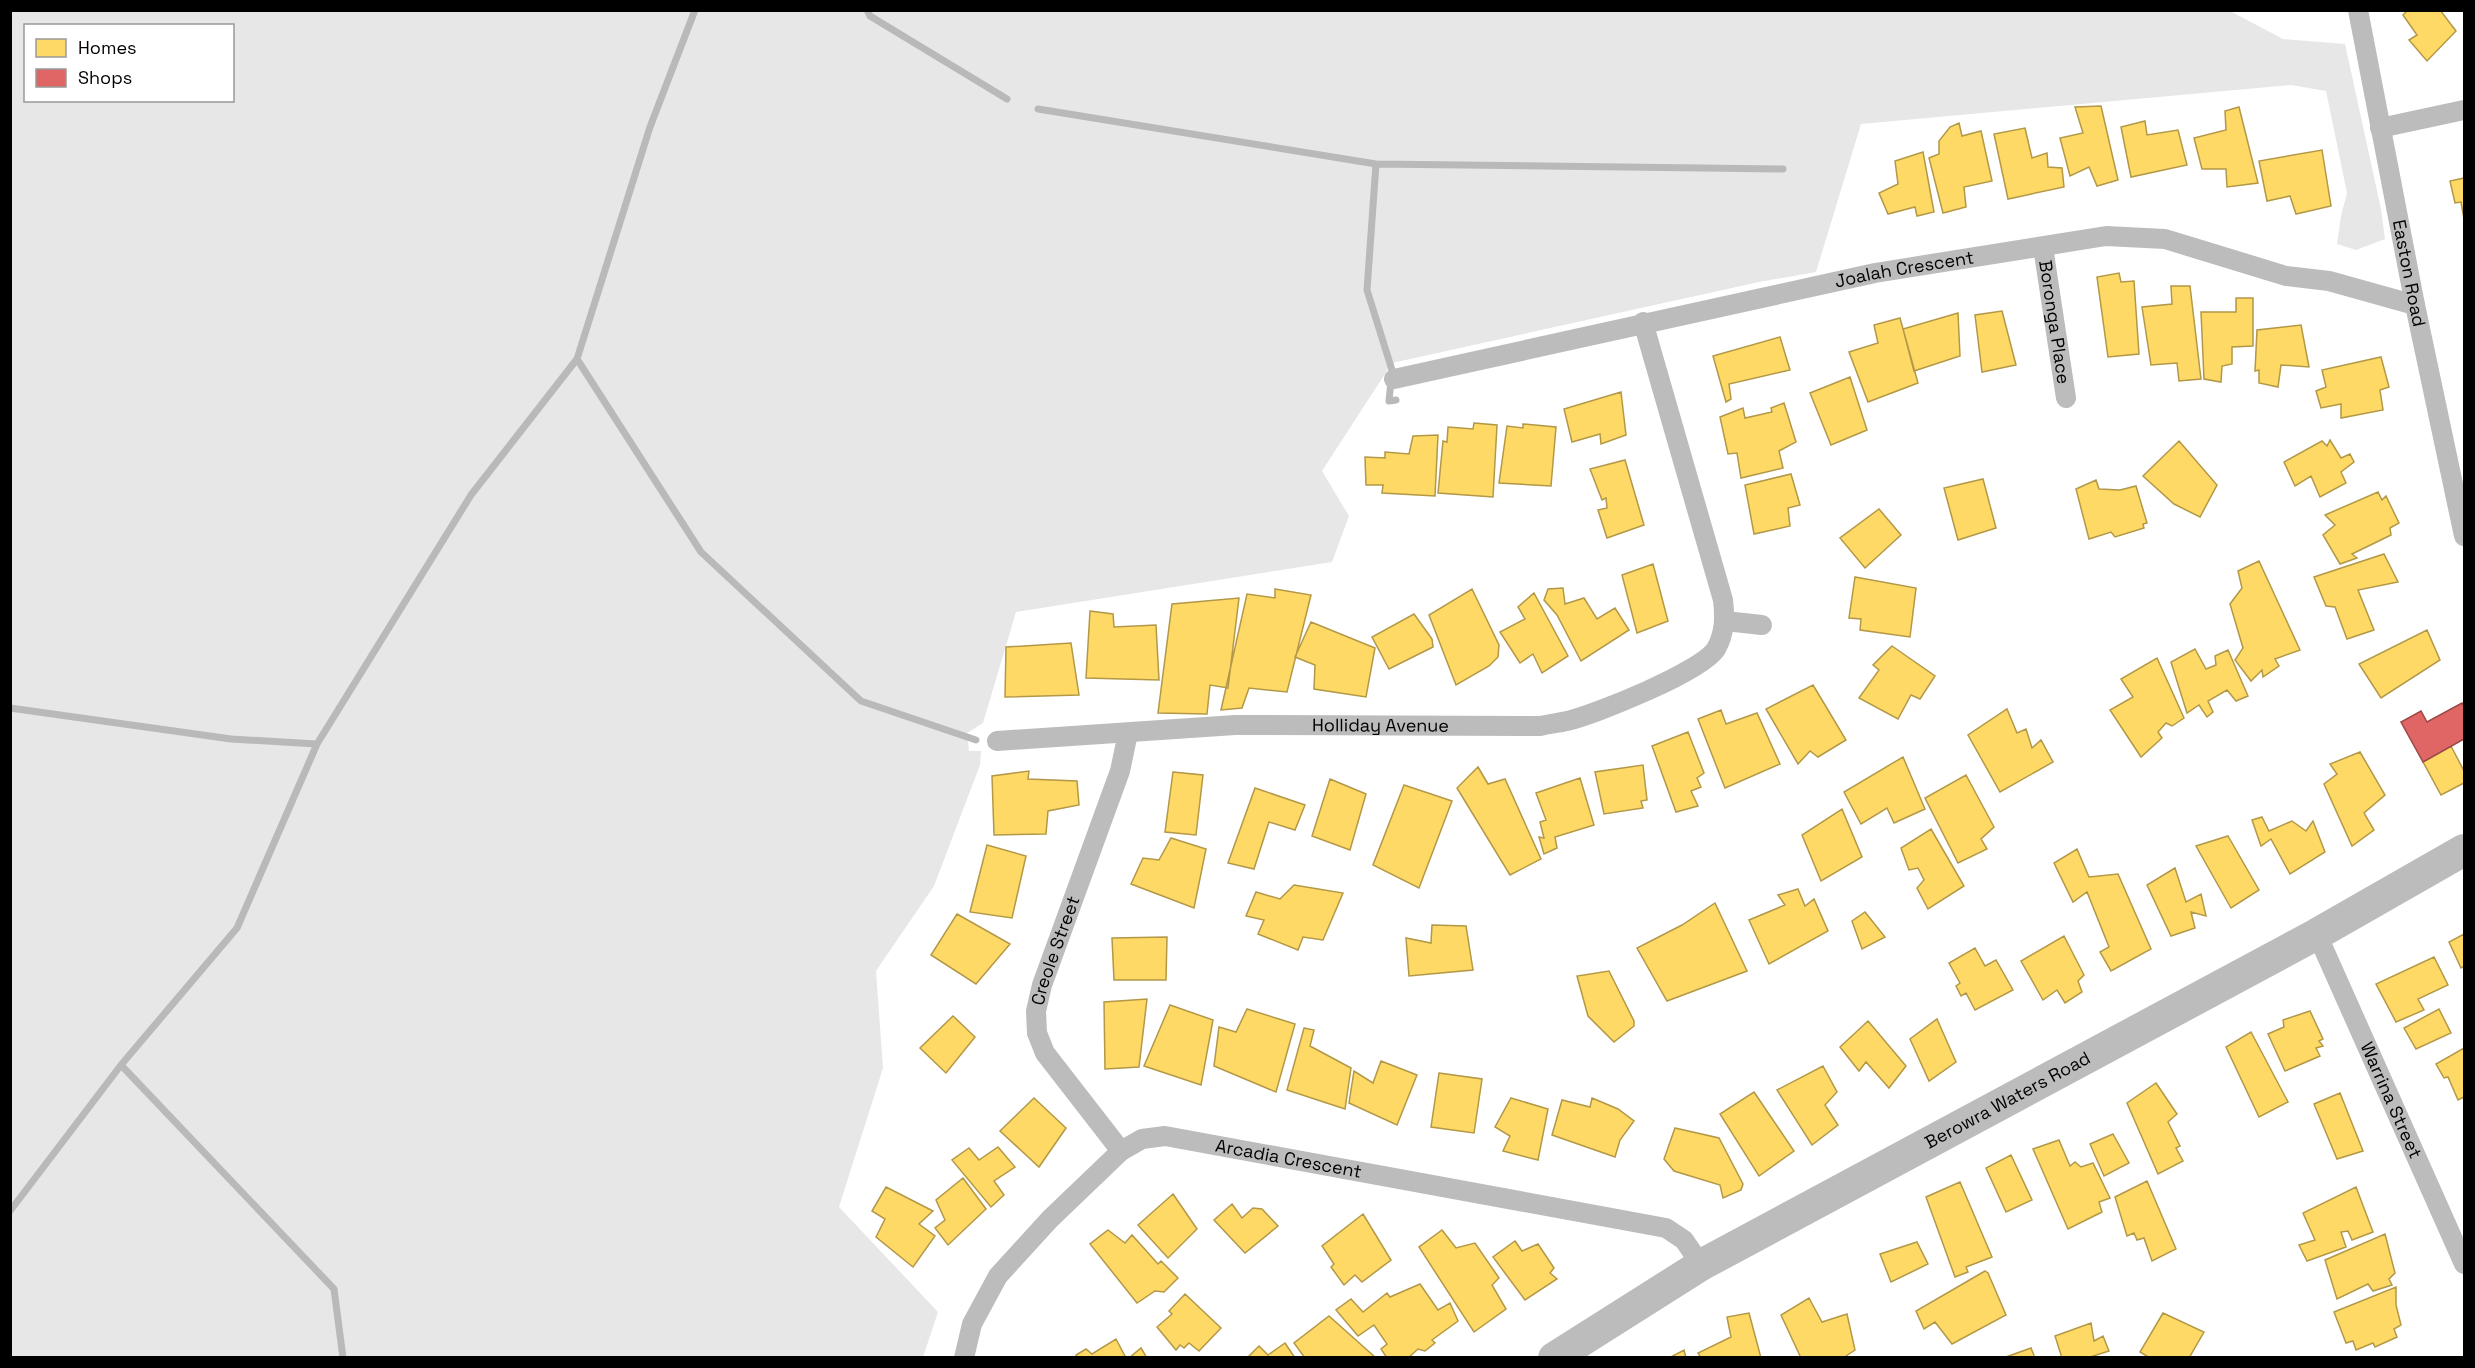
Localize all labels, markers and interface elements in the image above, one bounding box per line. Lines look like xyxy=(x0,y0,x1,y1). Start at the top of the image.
legend xyxy=(24,24,234,102)
text: Homes xyxy=(78,36,137,59)
text: Shops xyxy=(78,66,132,89)
street label: Easton Road xyxy=(2388,218,2431,329)
street label: Joalah Crescent xyxy=(1832,245,1975,293)
street label: Boronga Place xyxy=(2034,259,2076,386)
street label: Holliday Avenue xyxy=(1312,713,1449,737)
street label: Creole Street xyxy=(1026,893,1085,1007)
street label: Warrina Street xyxy=(2356,1038,2427,1162)
street label: Berowra Waters Road xyxy=(1921,1046,2094,1154)
street label: Arcadia Crescent xyxy=(1214,1133,1364,1183)

